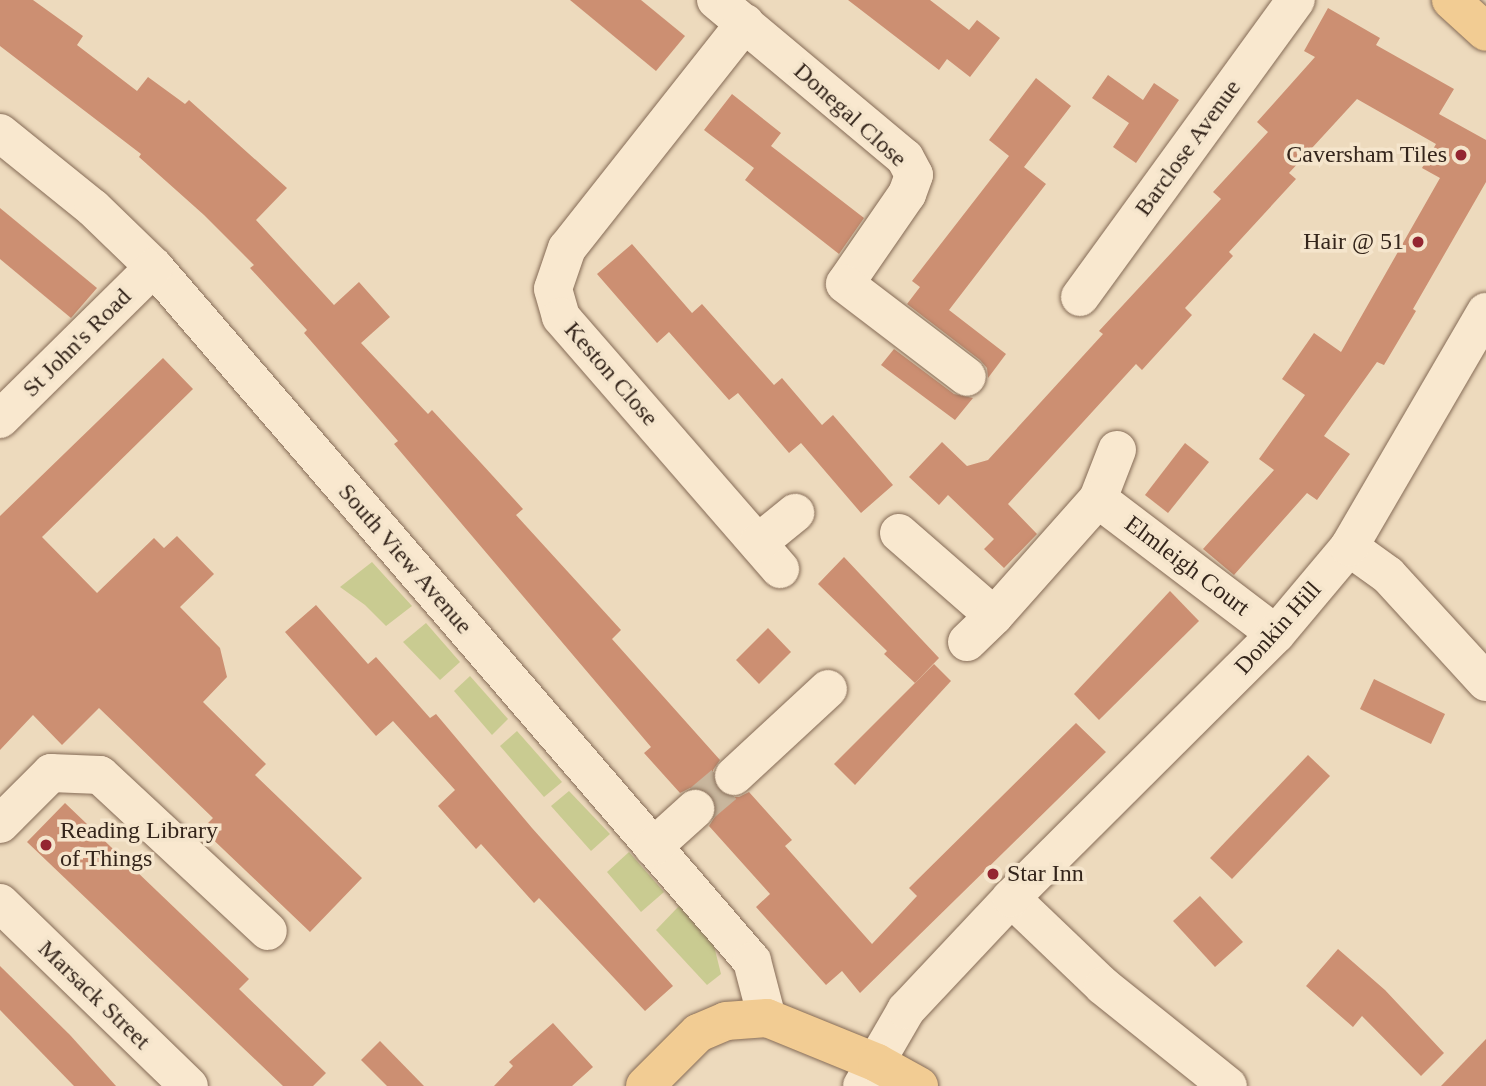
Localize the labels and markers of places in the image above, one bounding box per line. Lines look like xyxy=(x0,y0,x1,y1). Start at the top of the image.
place label: Caversham Tiles xyxy=(1286,141,1447,169)
marker: Caversham Tiles xyxy=(1453,147,1469,163)
place label: Hair @ 51 xyxy=(1303,228,1404,256)
marker: Hair @ 51 xyxy=(1410,234,1426,250)
place label: Reading Library of Things xyxy=(60,817,218,873)
marker: Reading Library of Things xyxy=(38,837,54,853)
place label: Star Inn xyxy=(1007,860,1084,888)
marker: Star Inn xyxy=(985,866,1001,882)

